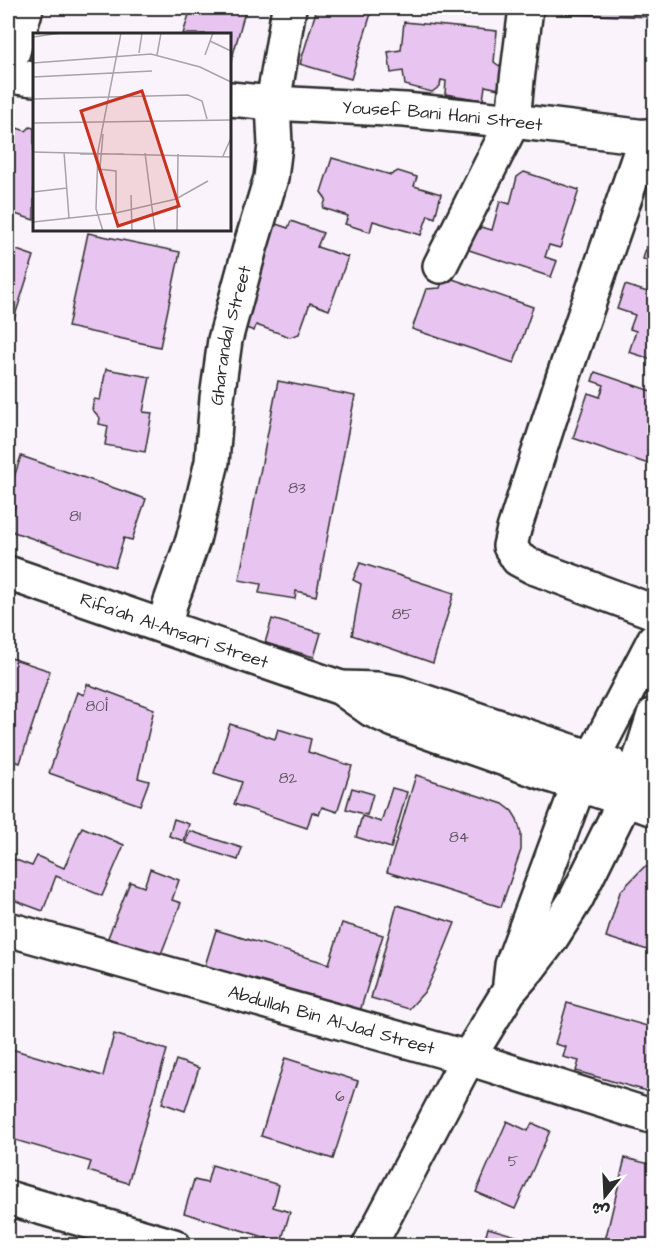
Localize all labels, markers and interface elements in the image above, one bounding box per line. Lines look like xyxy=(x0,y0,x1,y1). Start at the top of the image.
inset map xyxy=(33,33,231,231)
street label: Yousef Bani Hani Street xyxy=(341,95,545,138)
street label: Gharandal Street xyxy=(204,262,258,406)
house number: 83 xyxy=(288,478,306,499)
house number: 81 xyxy=(69,506,81,527)
street label: Rifa'ah Al-Ansari Street xyxy=(77,587,272,675)
house number: 85 xyxy=(392,604,413,625)
house number: 80أ xyxy=(86,696,109,717)
house number: 82 xyxy=(279,768,298,789)
house number: 84 xyxy=(449,827,469,848)
street label: Abdullah Bin Al-Jad Street xyxy=(225,979,438,1061)
house number: 6 xyxy=(335,1086,345,1107)
house number: 5 xyxy=(508,1151,519,1172)
north arrow xyxy=(575,1166,635,1226)
text: ش xyxy=(589,1196,612,1222)

